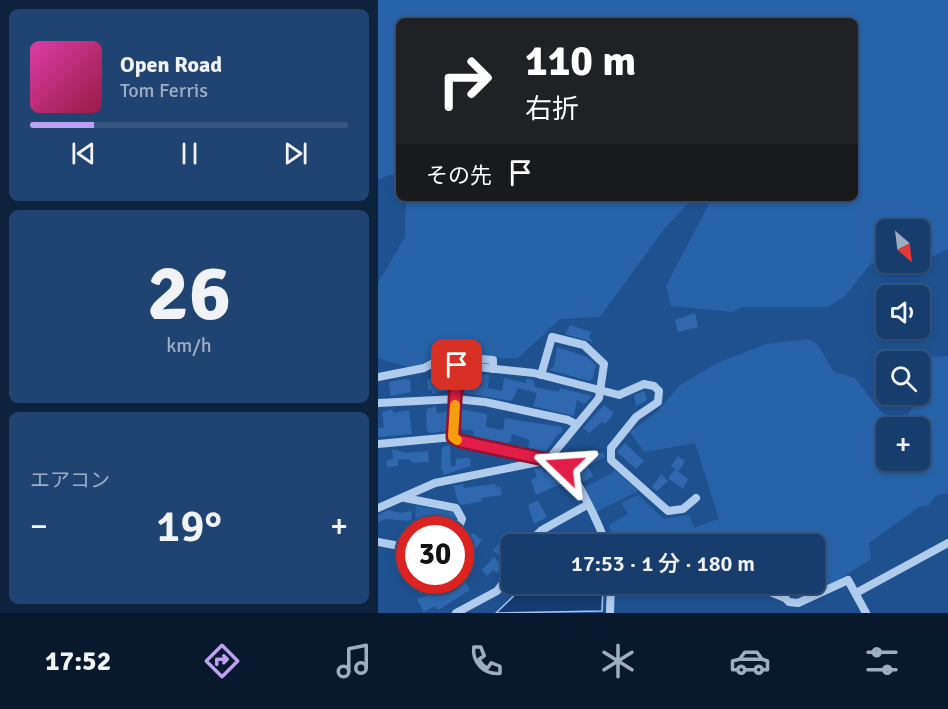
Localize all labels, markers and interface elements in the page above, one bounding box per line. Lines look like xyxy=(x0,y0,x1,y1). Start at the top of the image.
text: 110 m xyxy=(525,36,636,87)
icon: right xyxy=(426,42,504,120)
text: Open Road xyxy=(120,51,222,78)
text: Tom Ferris xyxy=(120,78,208,103)
text: 右折 xyxy=(525,93,579,126)
icon: previous xyxy=(67,137,100,170)
icon: pause xyxy=(173,137,206,170)
icon: next xyxy=(279,137,312,170)
icon: arrive xyxy=(504,156,537,189)
text: その先 xyxy=(426,162,492,189)
north arrow xyxy=(876,219,930,273)
map controls xyxy=(876,219,930,471)
text: 26 xyxy=(147,246,231,342)
button: sound xyxy=(876,285,930,339)
text: km/h xyxy=(166,333,212,358)
pin xyxy=(431,339,482,390)
icon: arrive xyxy=(440,348,473,381)
button: search xyxy=(876,351,930,405)
button: + xyxy=(876,417,930,471)
position arrow xyxy=(532,435,596,499)
text: エアコン xyxy=(30,468,110,493)
text: 19° xyxy=(156,499,222,554)
text: − xyxy=(30,506,48,547)
text: + xyxy=(330,506,348,547)
speed limit sign: 30 xyxy=(396,516,474,594)
text: 17:53 · 1 分 · 180 m xyxy=(571,550,755,577)
icon: directions xyxy=(201,640,243,682)
icon: music xyxy=(333,640,375,682)
icon: phone xyxy=(465,640,507,682)
icon: climate xyxy=(597,640,639,682)
icon: car xyxy=(729,640,771,682)
icon: filters xyxy=(861,640,903,682)
text: 17:52 xyxy=(45,645,111,678)

